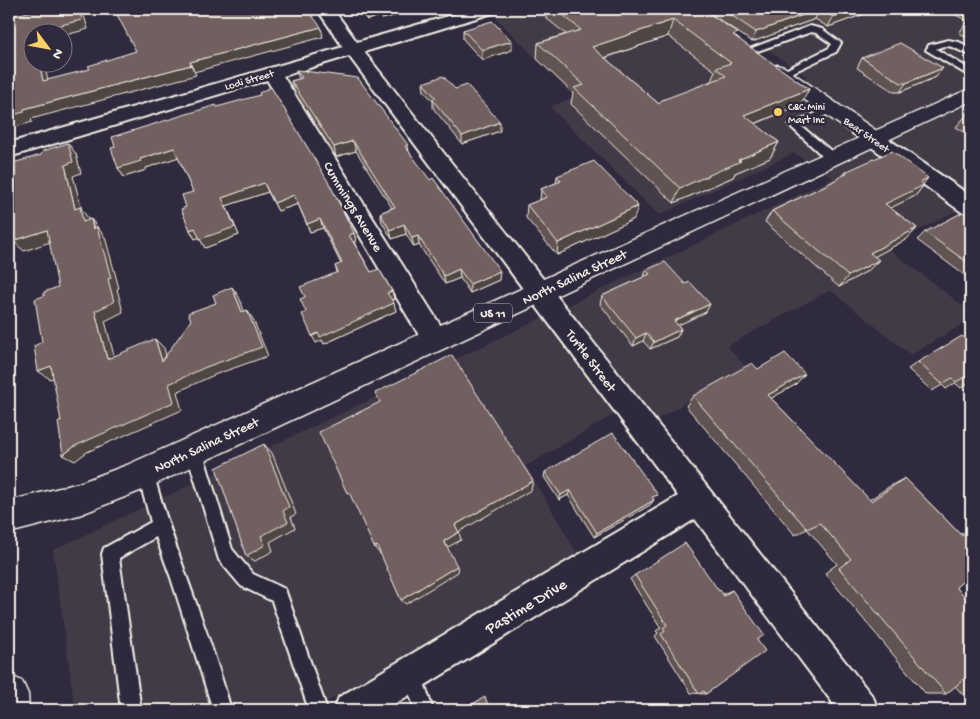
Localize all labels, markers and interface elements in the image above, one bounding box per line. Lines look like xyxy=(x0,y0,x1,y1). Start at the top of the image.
north arrow xyxy=(22,22,72,72)
text: N xyxy=(47,45,67,62)
street label: Lodi Street xyxy=(224,68,277,94)
place label: C&C Mini Mart Inc xyxy=(788,102,826,127)
marker: C&C Mini Mart Inc xyxy=(772,106,784,118)
street label: Bear Street xyxy=(840,115,892,157)
street label: Cummings Avenue xyxy=(318,159,386,256)
street label: North Salina Street xyxy=(520,246,631,310)
road number: US 11 xyxy=(474,304,512,322)
street label: Turtle Street xyxy=(560,326,620,397)
street label: North Salina Street xyxy=(152,414,263,478)
street label: Pastime Drive xyxy=(482,576,572,640)

